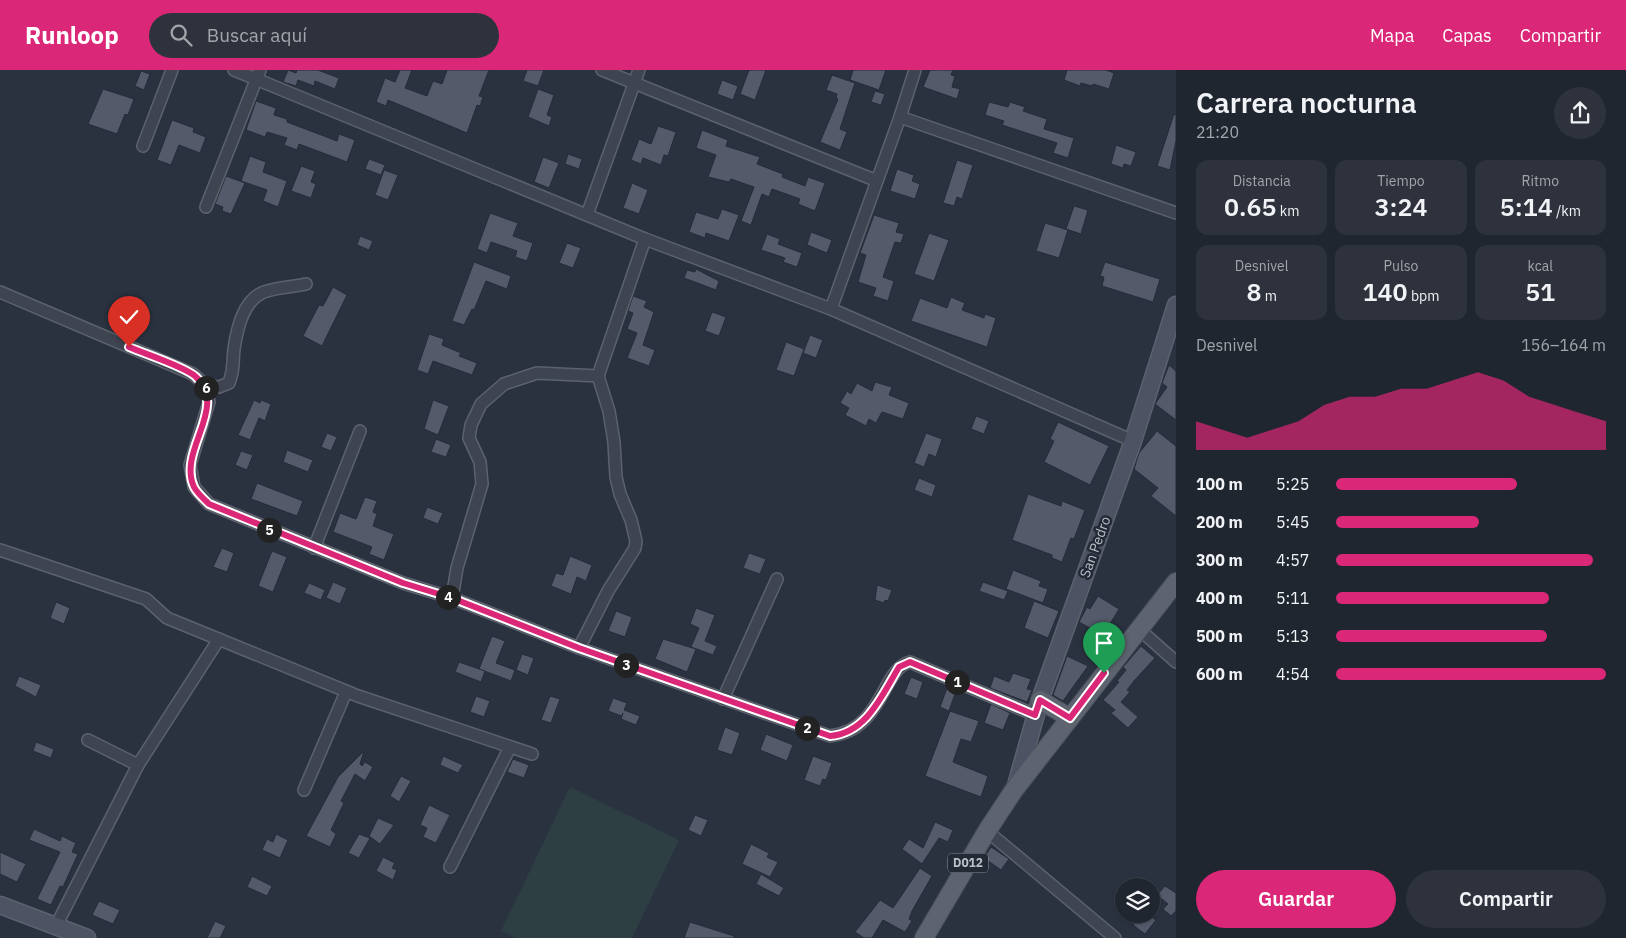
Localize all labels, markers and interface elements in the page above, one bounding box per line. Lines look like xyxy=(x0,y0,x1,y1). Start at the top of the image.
search box xyxy=(149,13,499,58)
text: Runloop xyxy=(25,19,119,51)
icon: search xyxy=(167,21,195,49)
text: Buscar aquí xyxy=(207,23,307,47)
text: Mapa xyxy=(1370,24,1414,47)
text: Capas xyxy=(1442,24,1492,47)
text: Compartir xyxy=(1520,24,1601,47)
text: Carrera nocturna xyxy=(1196,84,1417,121)
button: share xyxy=(1554,87,1606,139)
text: 21:20 xyxy=(1196,122,1239,142)
text: Distancia xyxy=(1233,172,1291,190)
text: Tiempo xyxy=(1377,172,1425,190)
text: Ritmo xyxy=(1522,172,1559,190)
text: 0.65 xyxy=(1224,190,1276,223)
text: 3:24 xyxy=(1375,190,1427,223)
text: 5:14 xyxy=(1500,190,1553,223)
text: km xyxy=(1276,202,1299,220)
text: /km xyxy=(1553,202,1581,220)
text: Desnivel xyxy=(1235,257,1288,275)
text: Pulso xyxy=(1384,257,1418,275)
text: kcal xyxy=(1528,257,1553,275)
text: 8 xyxy=(1246,275,1261,308)
text: 140 xyxy=(1363,275,1408,308)
text: 51 xyxy=(1525,275,1555,308)
text: m xyxy=(1261,287,1277,305)
text: bpm xyxy=(1408,287,1439,305)
pin xyxy=(108,296,150,347)
icon: check xyxy=(115,303,143,331)
text: Desnivel xyxy=(1196,335,1257,355)
text: 156–164 m xyxy=(1521,335,1606,355)
pin: 6 xyxy=(194,376,218,400)
text: 6 xyxy=(202,379,211,397)
text: 100 m xyxy=(1196,474,1243,494)
text: 5:25 xyxy=(1276,474,1309,494)
text: 200 m xyxy=(1196,512,1243,532)
text: 5:45 xyxy=(1276,512,1309,532)
street label: San Pedro xyxy=(1076,514,1114,580)
pin: 5 xyxy=(256,518,282,542)
text: 5 xyxy=(265,521,274,539)
text: 300 m xyxy=(1196,550,1243,570)
text: 4:57 xyxy=(1276,550,1309,570)
pin: 4 xyxy=(436,584,460,610)
text: 4 xyxy=(444,588,453,606)
text: 400 m xyxy=(1196,588,1243,608)
text: 5:11 xyxy=(1276,588,1309,608)
pin xyxy=(1083,622,1125,673)
text: 500 m xyxy=(1196,626,1243,646)
text: 5:13 xyxy=(1276,626,1309,646)
icon: arrive xyxy=(1090,629,1118,657)
pin: 3 xyxy=(614,652,638,678)
text: 3 xyxy=(622,656,631,674)
text: 600 m xyxy=(1196,664,1243,684)
text: 4:54 xyxy=(1276,664,1309,684)
pin: 1 xyxy=(944,670,970,694)
text: 1 xyxy=(953,673,962,691)
pin: 2 xyxy=(794,716,820,740)
text: 2 xyxy=(803,719,812,737)
road number: D012 xyxy=(948,854,988,872)
button: Guardar xyxy=(1196,870,1396,928)
button: Compartir xyxy=(1406,870,1606,928)
map controls xyxy=(1115,878,1160,923)
button: layers xyxy=(1115,878,1160,923)

